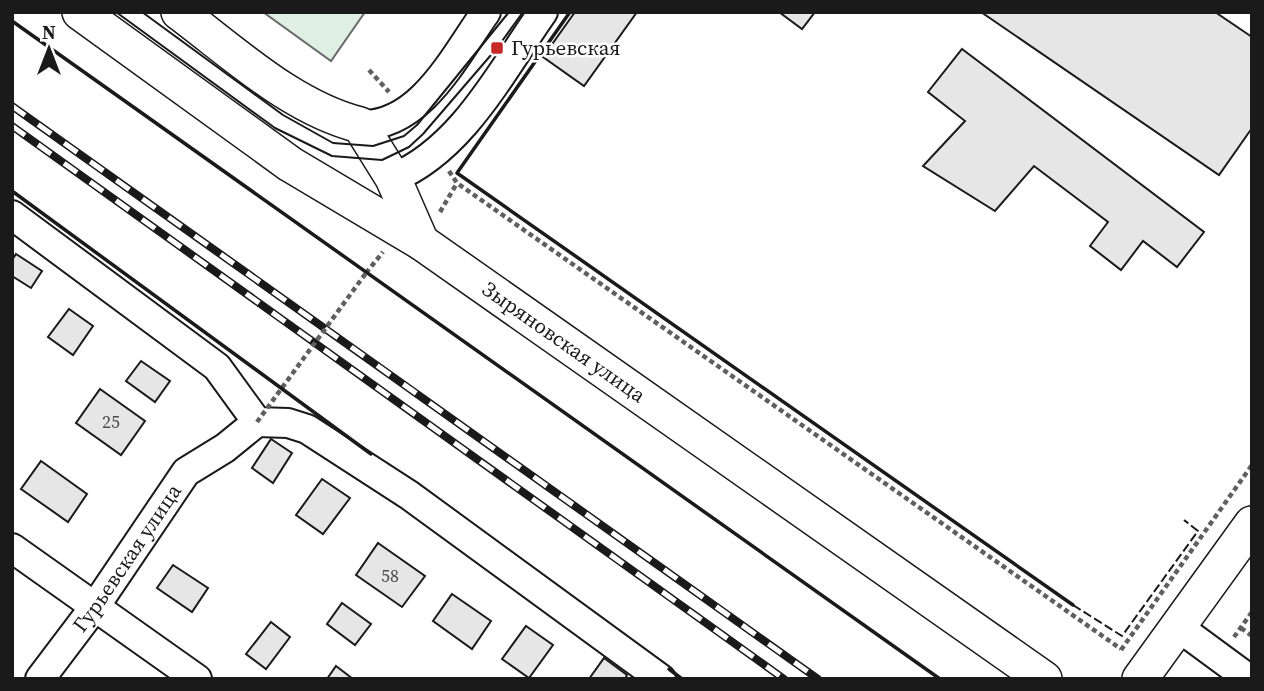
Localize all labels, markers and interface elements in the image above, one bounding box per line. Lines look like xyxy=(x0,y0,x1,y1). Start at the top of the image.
north arrow xyxy=(14,14,84,84)
text: N xyxy=(42,19,56,45)
place label: Гурьевская xyxy=(511,33,621,62)
marker: Гурьевская xyxy=(489,40,505,56)
street label: Зыряновская улица xyxy=(476,274,652,409)
house number: 25 xyxy=(102,409,120,434)
street label: Гурьевская улица xyxy=(66,478,188,638)
house number: 58 xyxy=(381,563,399,588)

